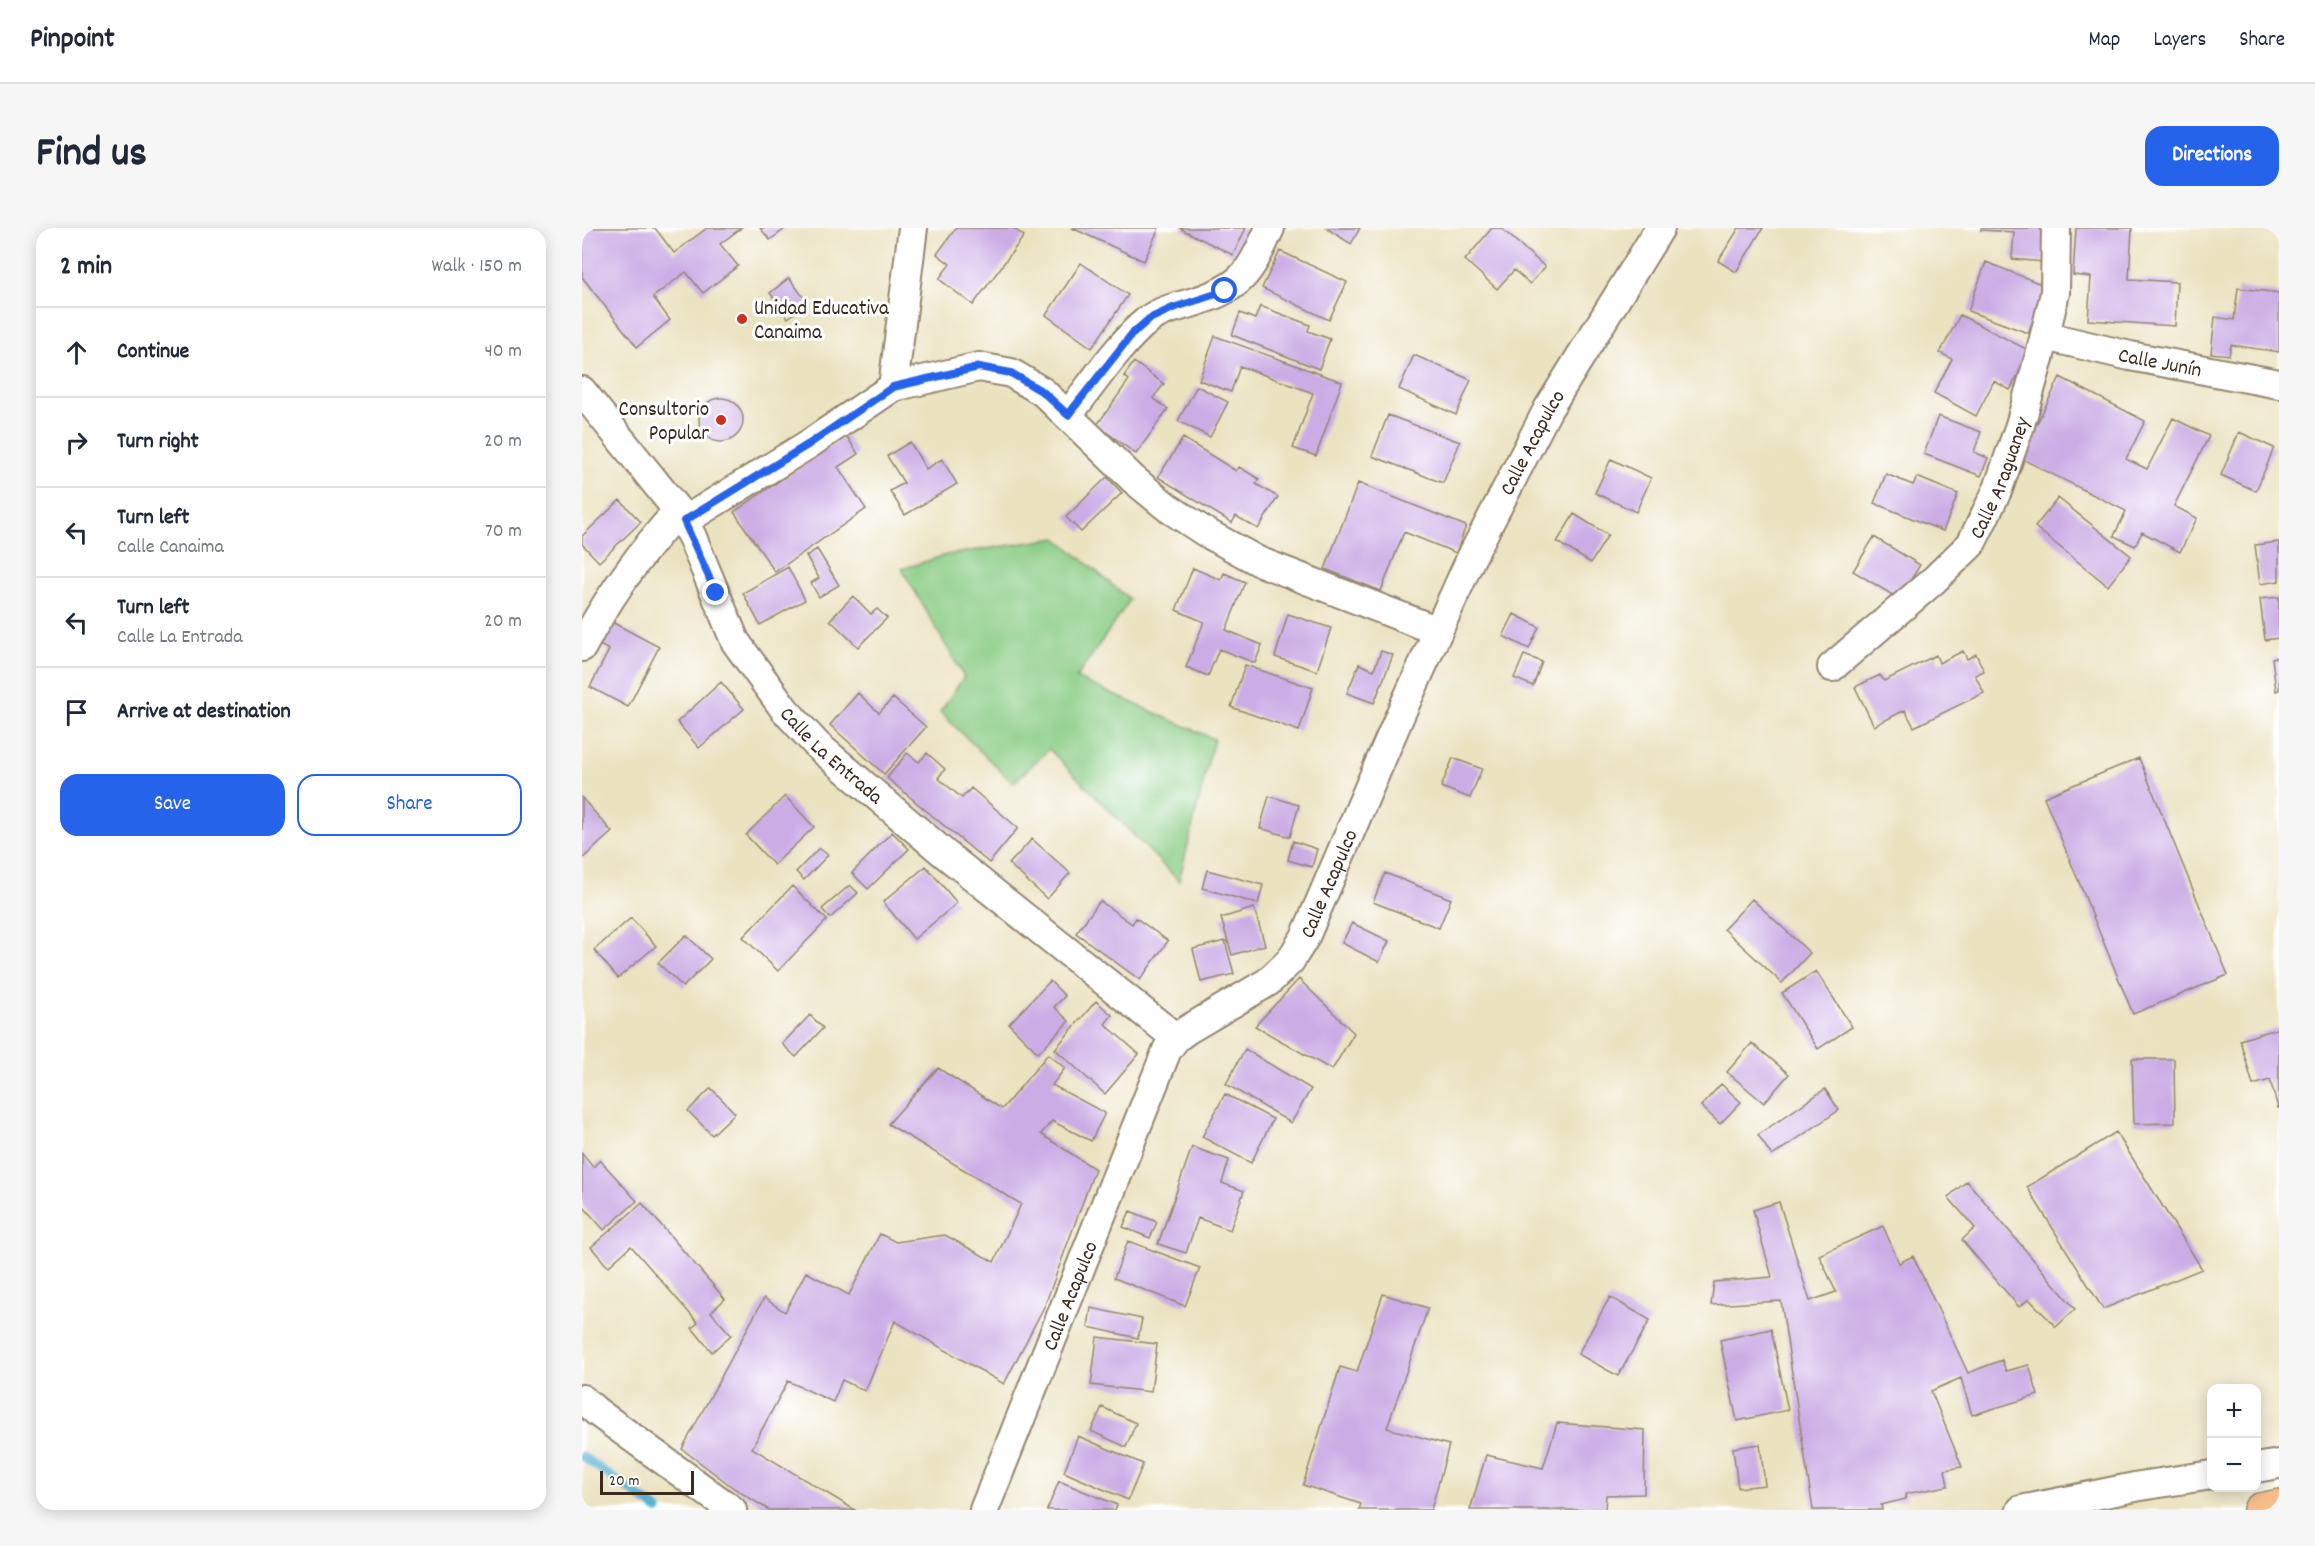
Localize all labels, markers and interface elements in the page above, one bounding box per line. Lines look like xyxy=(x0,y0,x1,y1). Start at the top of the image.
text: Pinpoint xyxy=(30,21,115,61)
text: Map xyxy=(2089,26,2120,56)
text: Layers xyxy=(2153,26,2206,56)
text: Share xyxy=(2239,26,2285,56)
text: Find us xyxy=(36,126,147,186)
button: Directions xyxy=(2145,126,2279,186)
text: 2 min xyxy=(60,249,112,286)
text: Walk · 150 m xyxy=(432,253,522,281)
route start xyxy=(1211,277,1237,303)
place label: Unidad Educativa Canaima xyxy=(754,295,890,349)
marker: Unidad Educativa Canaima xyxy=(735,312,749,326)
icon: ahead xyxy=(60,336,93,369)
text: Continue xyxy=(117,337,189,368)
text: 40 m xyxy=(484,338,522,366)
street label: Calle Junín xyxy=(2115,342,2204,387)
street label: Calle Acapulco xyxy=(1494,385,1574,502)
place label: Consultorio Popular xyxy=(619,396,709,450)
marker: Consultorio Popular xyxy=(714,413,728,427)
street label: Calle Araguaney xyxy=(1964,414,2040,545)
icon: right xyxy=(60,426,93,459)
text: Turn right xyxy=(117,427,199,458)
text: 20 m xyxy=(484,428,522,456)
text: Turn left xyxy=(117,503,189,534)
icon: left xyxy=(60,516,93,549)
text: 70 m xyxy=(485,518,522,546)
text: Calle Canaima xyxy=(117,534,224,562)
route end xyxy=(702,579,728,605)
text: Turn left xyxy=(117,593,189,624)
icon: left xyxy=(60,606,93,639)
text: 20 m xyxy=(484,608,522,636)
text: Calle La Entrada xyxy=(117,624,243,652)
icon: arrive xyxy=(60,696,93,729)
text: Arrive at destination xyxy=(117,697,291,728)
street label: Calle La Entrada xyxy=(771,701,889,814)
button: Save xyxy=(60,774,285,836)
button: Share xyxy=(297,774,522,836)
street label: Calle Acapulco xyxy=(1294,825,1367,943)
street label: Calle Acapulco xyxy=(1037,1237,1107,1356)
map controls xyxy=(2207,1384,2261,1492)
button: + xyxy=(2207,1384,2261,1438)
button: − xyxy=(2207,1438,2261,1492)
scale bar xyxy=(600,1468,694,1496)
text: 20 m xyxy=(609,1470,639,1493)

